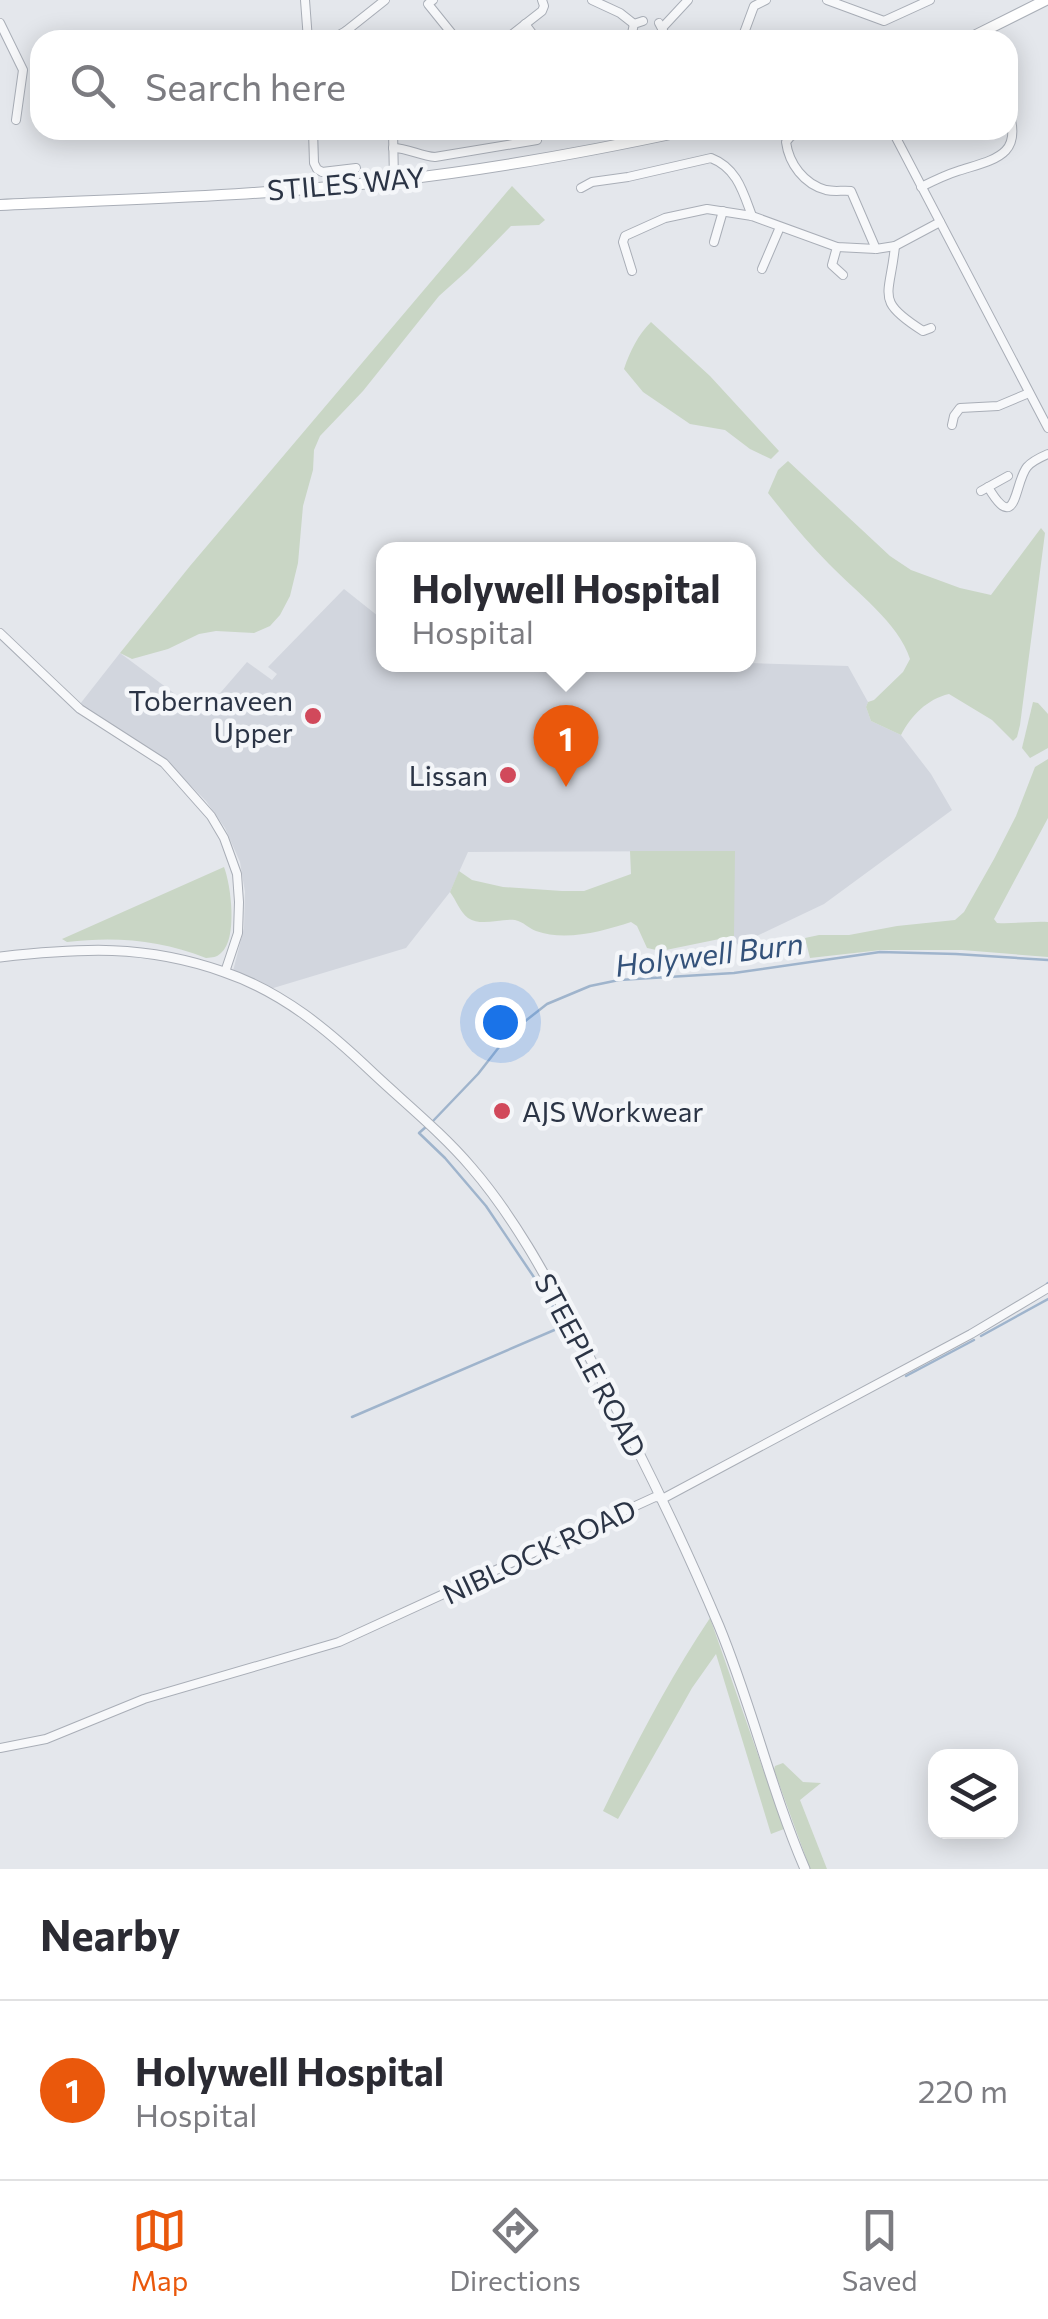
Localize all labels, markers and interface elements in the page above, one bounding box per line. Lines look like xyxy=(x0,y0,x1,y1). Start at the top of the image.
search box xyxy=(30,30,1018,140)
icon: search xyxy=(65,58,120,113)
text: Search here xyxy=(145,62,346,109)
street label: STILES WAY xyxy=(266,159,426,207)
popup xyxy=(376,542,756,672)
text: Holywell Hospital xyxy=(411,564,721,611)
text: Hospital xyxy=(411,611,534,651)
place label: Tobernaveen Upper xyxy=(128,683,293,749)
pin: 1 xyxy=(534,704,598,787)
marker: Tobernaveen Upper xyxy=(302,705,324,727)
place label: Lissan xyxy=(409,758,488,792)
marker: Lissan xyxy=(497,764,519,786)
water label: Holywell Burn xyxy=(613,923,805,983)
your location xyxy=(475,997,526,1048)
place label: AJS Workwear xyxy=(522,1094,703,1128)
marker: AJS Workwear xyxy=(491,1100,513,1122)
street label: STEEPLE ROAD xyxy=(528,1267,654,1463)
street label: NIBLOCK ROAD xyxy=(437,1491,641,1611)
map controls xyxy=(928,1749,1018,1839)
button: layers xyxy=(928,1749,1018,1839)
text: Nearby xyxy=(40,1908,180,1960)
text: Holywell Hospital xyxy=(135,2047,444,2094)
text: 1 xyxy=(65,2070,80,2110)
text: 220 m xyxy=(918,2070,1008,2110)
text: Hospital xyxy=(135,2094,257,2134)
tab: Map xyxy=(131,2203,188,2297)
tab: Directions xyxy=(449,2203,581,2297)
tab: Saved xyxy=(842,2203,917,2297)

